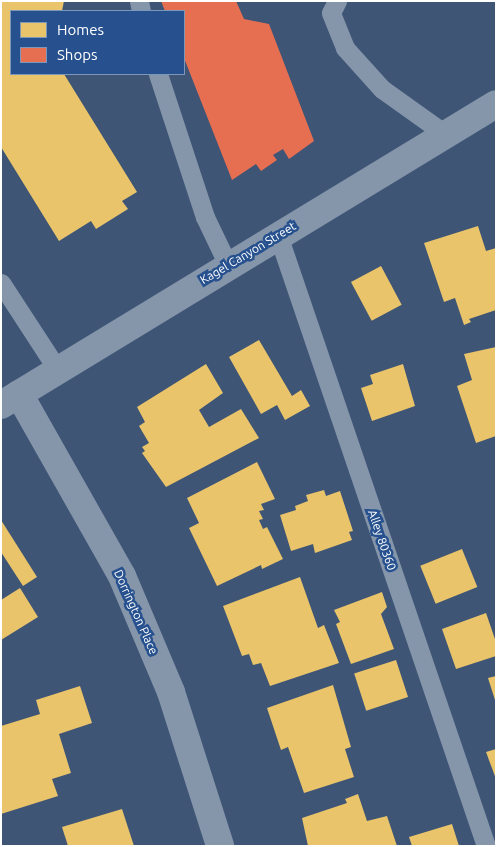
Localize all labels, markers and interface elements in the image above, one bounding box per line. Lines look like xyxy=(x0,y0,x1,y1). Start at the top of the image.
legend xyxy=(10,10,185,75)
text: Homes xyxy=(57,21,104,38)
text: Shops xyxy=(57,46,98,63)
street label: Kagel Canyon Street xyxy=(198,219,298,287)
street label: Alley 80360 xyxy=(365,508,399,572)
street label: Dorrington Place xyxy=(111,567,161,657)

